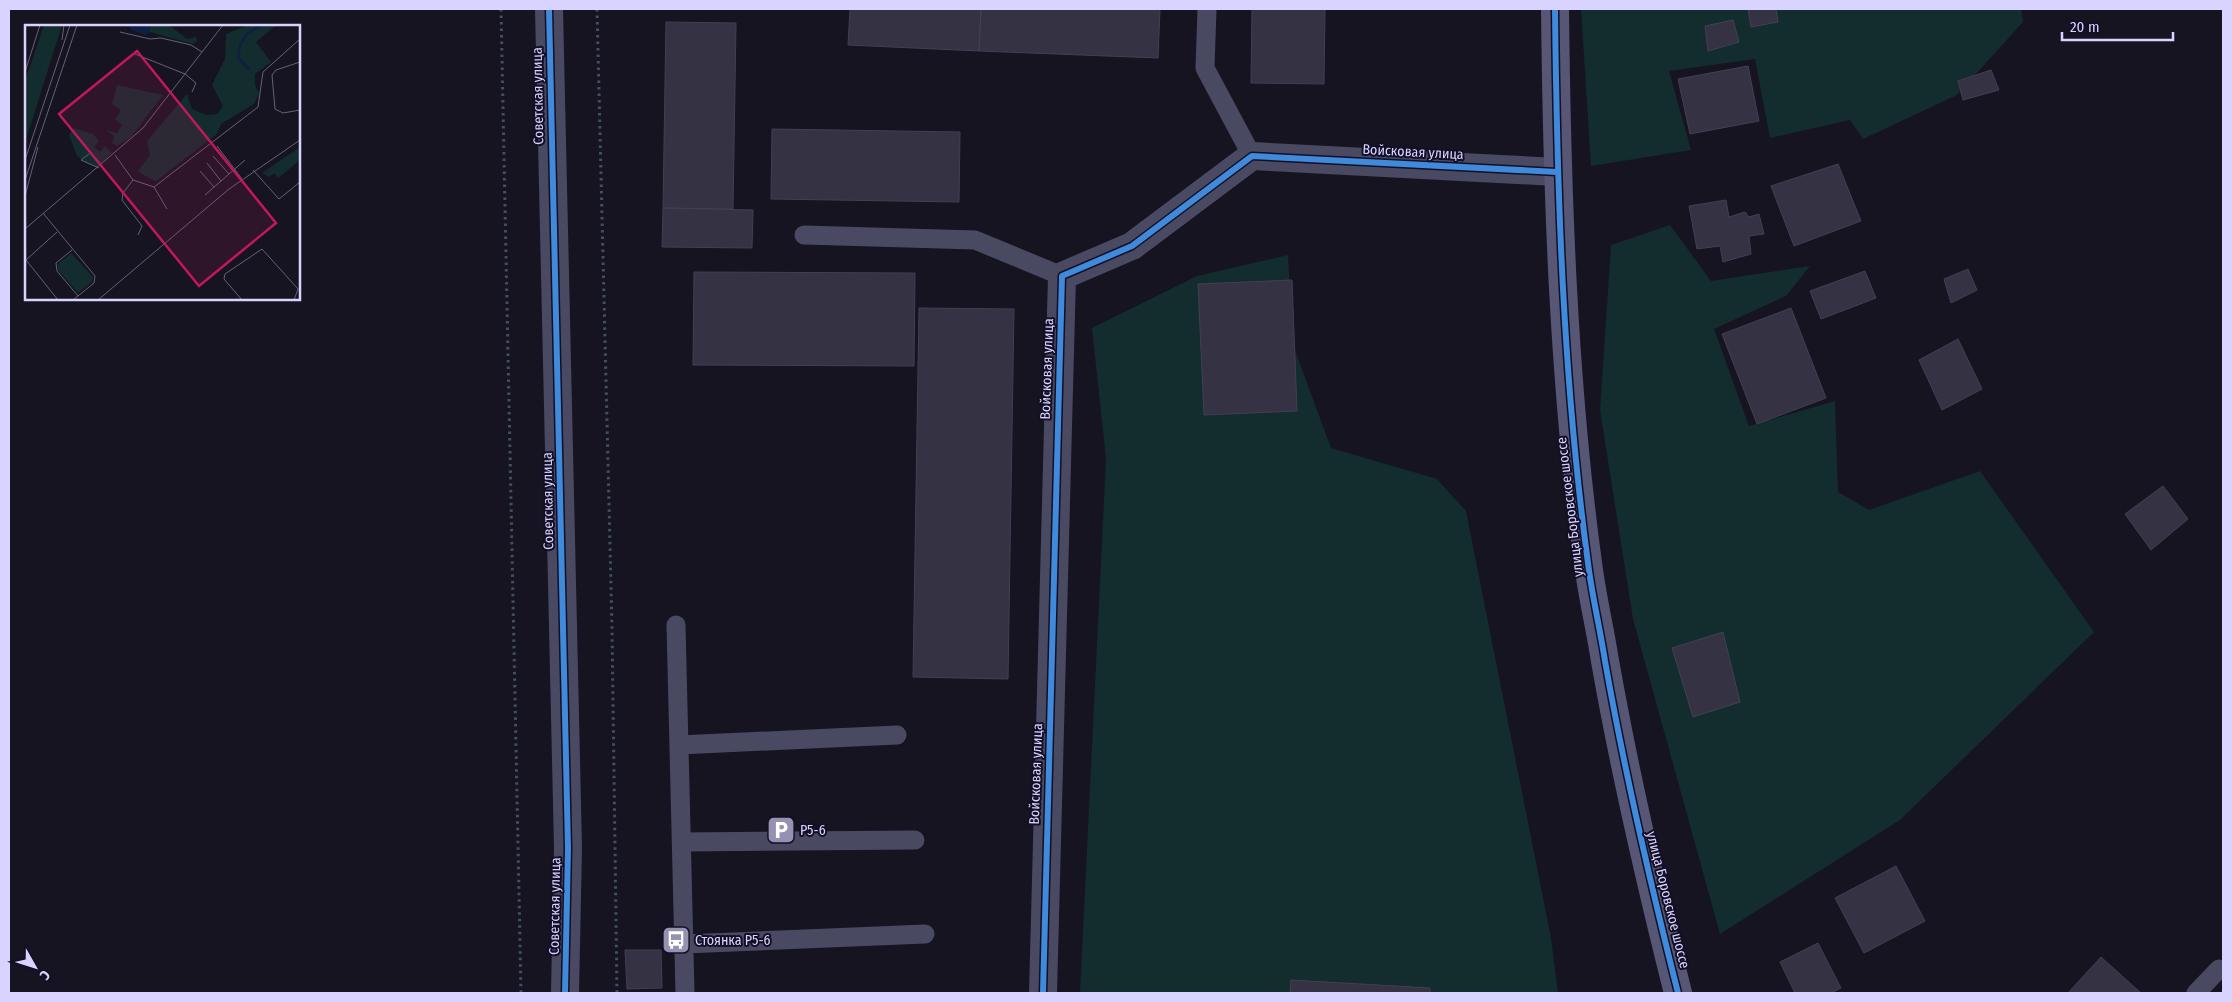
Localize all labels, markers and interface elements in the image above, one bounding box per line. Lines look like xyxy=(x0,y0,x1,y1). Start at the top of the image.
scale bar xyxy=(2062,10,2173,42)
text: 20 m xyxy=(2070,18,2100,36)
inset map xyxy=(25,25,300,300)
street label: Советская улица xyxy=(529,47,547,145)
street label: Войсковая улица xyxy=(1362,141,1464,163)
street label: Войсковая улица xyxy=(1037,318,1057,420)
street label: улица Боровское шоссе xyxy=(1553,436,1587,578)
street label: Советская улица xyxy=(539,452,557,550)
street label: Войсковая улица xyxy=(1026,723,1046,825)
parking icon: Р5-6 xyxy=(766,815,796,845)
place label: Р5-6 xyxy=(800,822,826,839)
street label: улица Боровское шоссе xyxy=(1643,830,1693,970)
street label: Советская улица xyxy=(546,857,564,955)
bus stop icon: Стоянка Р5-6 xyxy=(661,925,691,955)
place label: Стоянка Р5-6 xyxy=(695,932,771,949)
north arrow xyxy=(10,942,60,992)
text: С xyxy=(35,967,54,984)

